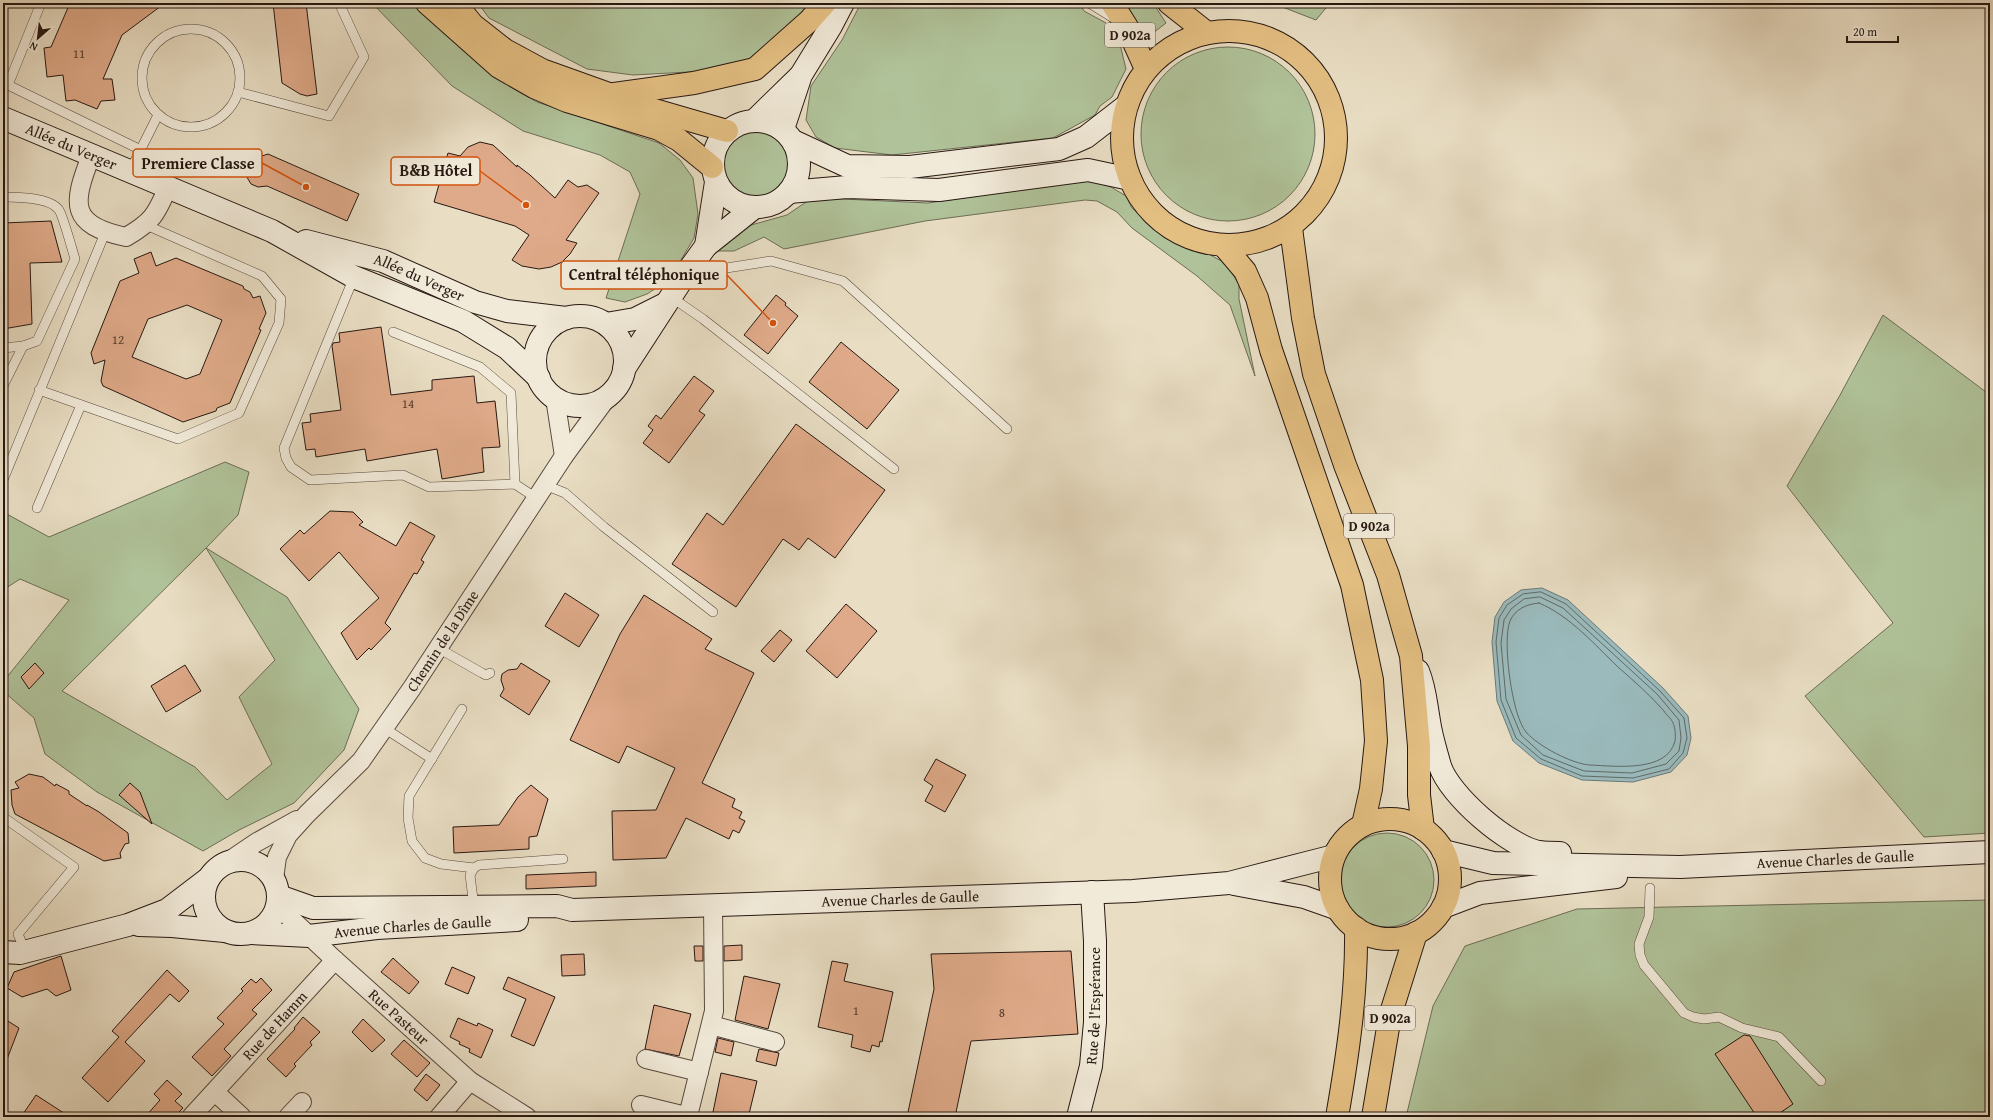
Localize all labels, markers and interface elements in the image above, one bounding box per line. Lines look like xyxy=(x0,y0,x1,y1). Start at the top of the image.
north arrow xyxy=(18,18,58,58)
scale bar xyxy=(1847,18,1898,44)
road number: D 902a xyxy=(1105,23,1155,47)
text: 20 m xyxy=(1853,23,1877,40)
text: N xyxy=(26,38,40,56)
house number: 11 xyxy=(73,44,85,63)
street label: Allée du Verger xyxy=(23,118,120,175)
callout: Premiere Classe xyxy=(133,149,262,177)
text: Premiere Classe xyxy=(141,151,255,175)
callout: B&B Hôtel xyxy=(391,157,480,185)
text: B&B Hôtel xyxy=(400,158,473,182)
street label: Allée du Verger xyxy=(372,248,468,306)
callout: Central téléphonique xyxy=(561,261,727,289)
text: Central téléphonique xyxy=(569,262,719,286)
house number: 12 xyxy=(112,330,124,349)
house number: 14 xyxy=(402,394,414,413)
road number: D 902a xyxy=(1344,514,1394,538)
street label: Chemin de la Dîme xyxy=(401,586,483,696)
street label: Avenue Charles de Gaulle xyxy=(1756,845,1915,873)
street label: Avenue Charles de Gaulle xyxy=(821,885,979,912)
street label: Avenue Charles de Gaulle xyxy=(333,910,492,943)
street label: Rue de l'Espérance xyxy=(1080,947,1105,1065)
street label: Rue Pasteur xyxy=(364,984,434,1050)
street label: Rue de Hamm xyxy=(237,986,312,1064)
house number: 1 xyxy=(853,1001,859,1020)
house number: 8 xyxy=(999,1003,1005,1022)
road number: D 902a xyxy=(1365,1006,1415,1030)

